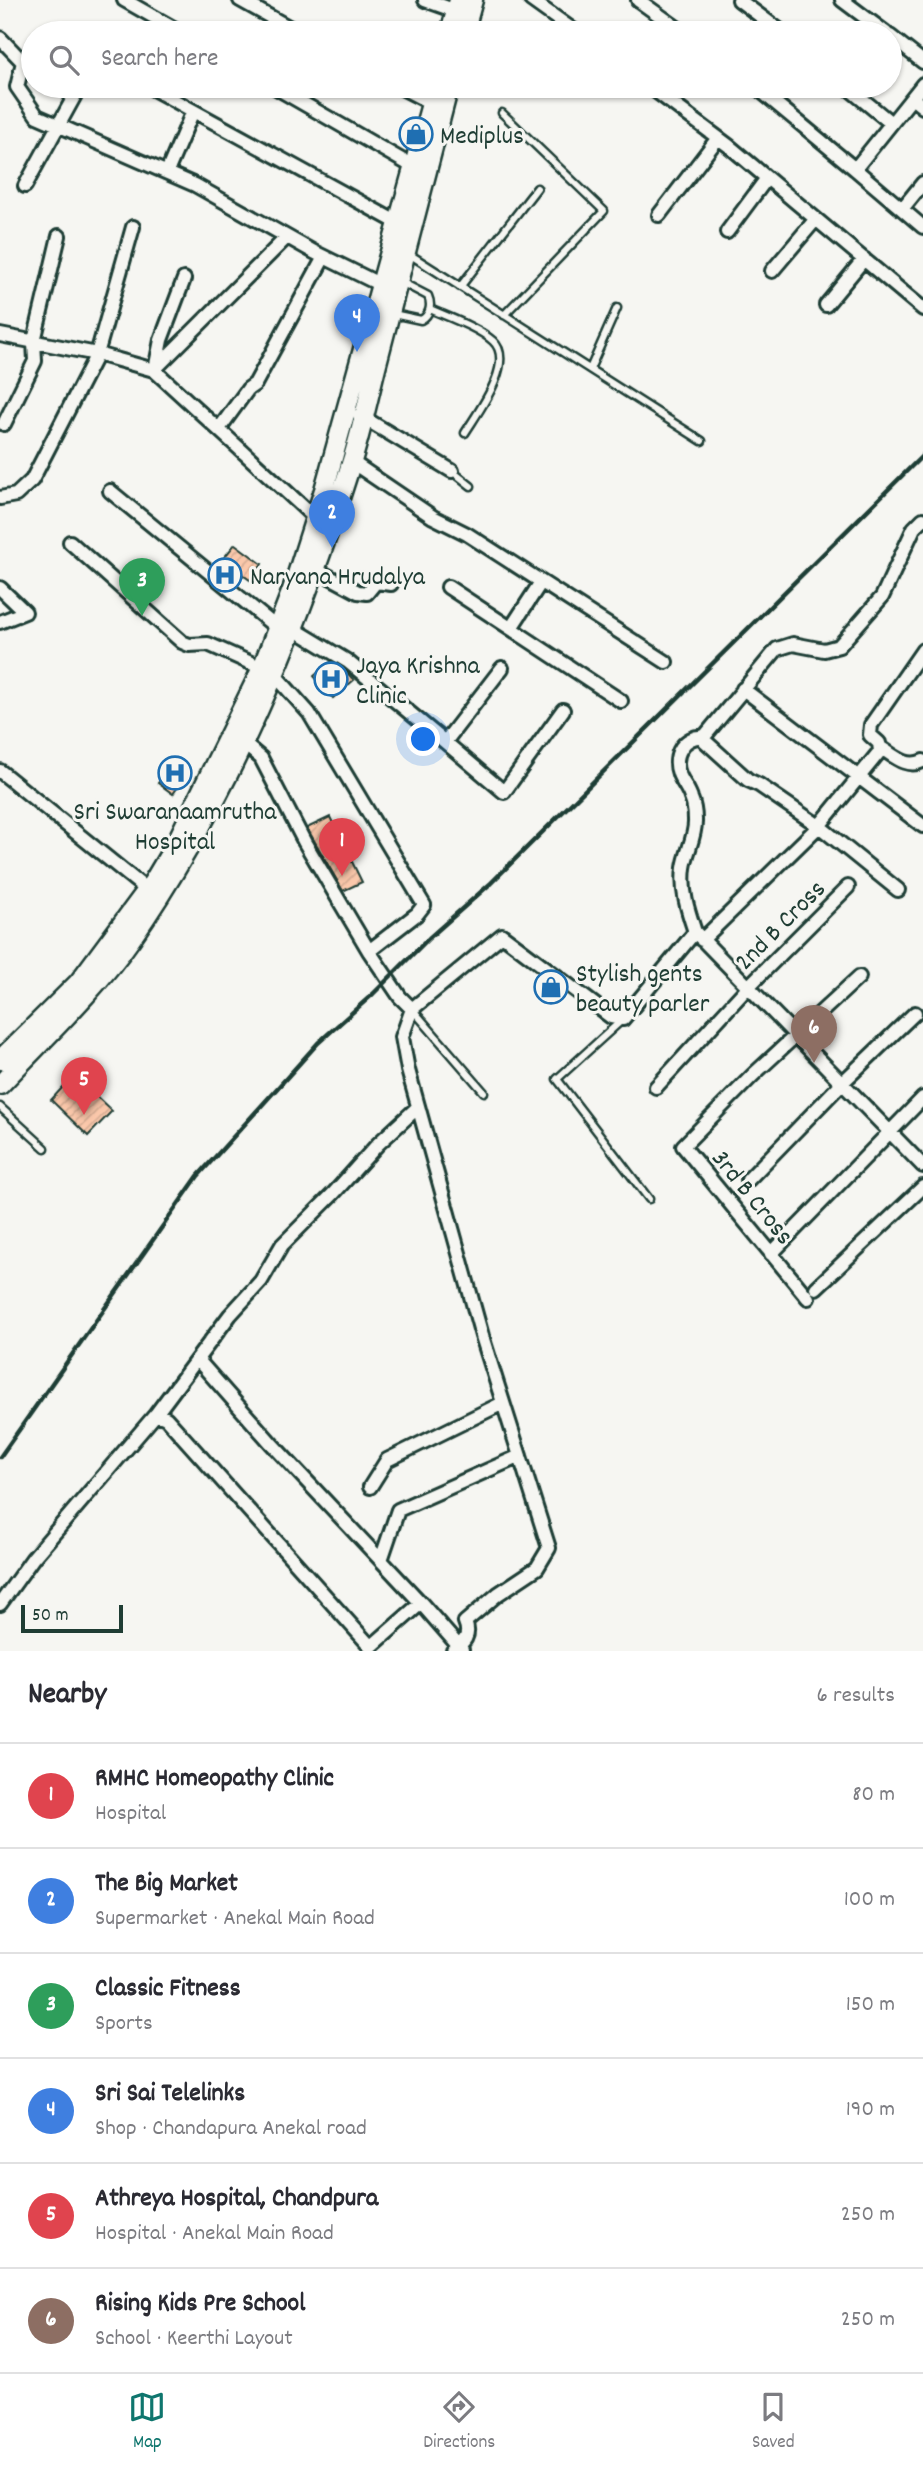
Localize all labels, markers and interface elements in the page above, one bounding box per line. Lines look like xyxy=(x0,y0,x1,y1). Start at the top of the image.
search box xyxy=(21,21,902,98)
icon: search xyxy=(45,41,83,79)
text: Search here xyxy=(101,41,219,78)
shop icon: Mediplus xyxy=(397,115,435,153)
place label: Mediplus xyxy=(440,119,524,156)
pin: 4 xyxy=(334,294,380,352)
pin: 2 xyxy=(309,490,355,548)
hospital icon: Naryana Hrudalya xyxy=(206,556,244,594)
pin: 3 xyxy=(119,558,165,616)
place label: Naryana Hrudalya xyxy=(250,560,426,597)
place label: Jaya Krishna Clinic xyxy=(356,649,481,716)
hospital icon: Jaya Krishna Clinic xyxy=(312,660,350,698)
your location xyxy=(406,722,440,756)
hospital icon: Sri Swaranaamrutha Hospital xyxy=(156,754,194,792)
place label: Sri Swaranaamrutha Hospital xyxy=(74,795,277,862)
pin: 1 xyxy=(319,818,365,876)
street label: 2nd B Cross xyxy=(727,872,835,980)
place label: Stylish gents beauty parler xyxy=(576,957,710,1024)
shop icon: Stylish gents beauty parler xyxy=(532,968,570,1006)
pin: 6 xyxy=(791,1005,837,1063)
pin: 5 xyxy=(61,1057,107,1115)
street label: 3rd B Cross xyxy=(701,1142,801,1254)
scale bar xyxy=(21,1602,122,1634)
text: 50 m xyxy=(32,1603,69,1630)
text: Nearby xyxy=(28,1675,106,1718)
text: 6 results xyxy=(817,1680,895,1713)
text: RMHC Homeopathy Clinic xyxy=(95,1761,334,1798)
text: 1 xyxy=(48,1779,54,1812)
text: 80 m xyxy=(852,1779,895,1812)
text: Hospital xyxy=(95,1798,166,1831)
text: The Big Market xyxy=(95,1866,238,1903)
text: 2 xyxy=(46,1884,56,1917)
text: 100 m xyxy=(844,1884,895,1917)
text: Supermarket · Anekal Main Road xyxy=(95,1903,375,1936)
text: Classic Fitness xyxy=(95,1971,241,2008)
text: 3 xyxy=(46,1989,56,2022)
text: 150 m xyxy=(846,1989,895,2022)
text: Sports xyxy=(95,2008,153,2041)
text: Sri Sai Telelinks xyxy=(95,2076,245,2113)
text: 4 xyxy=(46,2094,56,2127)
text: 190 m xyxy=(846,2094,895,2127)
text: Shop · Chandapura Anekal road xyxy=(95,2113,367,2146)
text: Athreya Hospital, Chandpura xyxy=(95,2181,378,2218)
text: 5 xyxy=(46,2199,56,2232)
text: 250 m xyxy=(841,2199,895,2232)
text: Hospital · Anekal Main Road xyxy=(95,2218,334,2251)
text: Rising Kids Pre School xyxy=(95,2286,305,2323)
text: 6 xyxy=(45,2304,57,2337)
text: 250 m xyxy=(841,2304,895,2337)
text: School · Keerthi Layout xyxy=(95,2323,293,2356)
tab: Map xyxy=(128,2388,166,2457)
tab: Directions xyxy=(423,2388,495,2457)
tab: Saved xyxy=(752,2388,795,2457)

